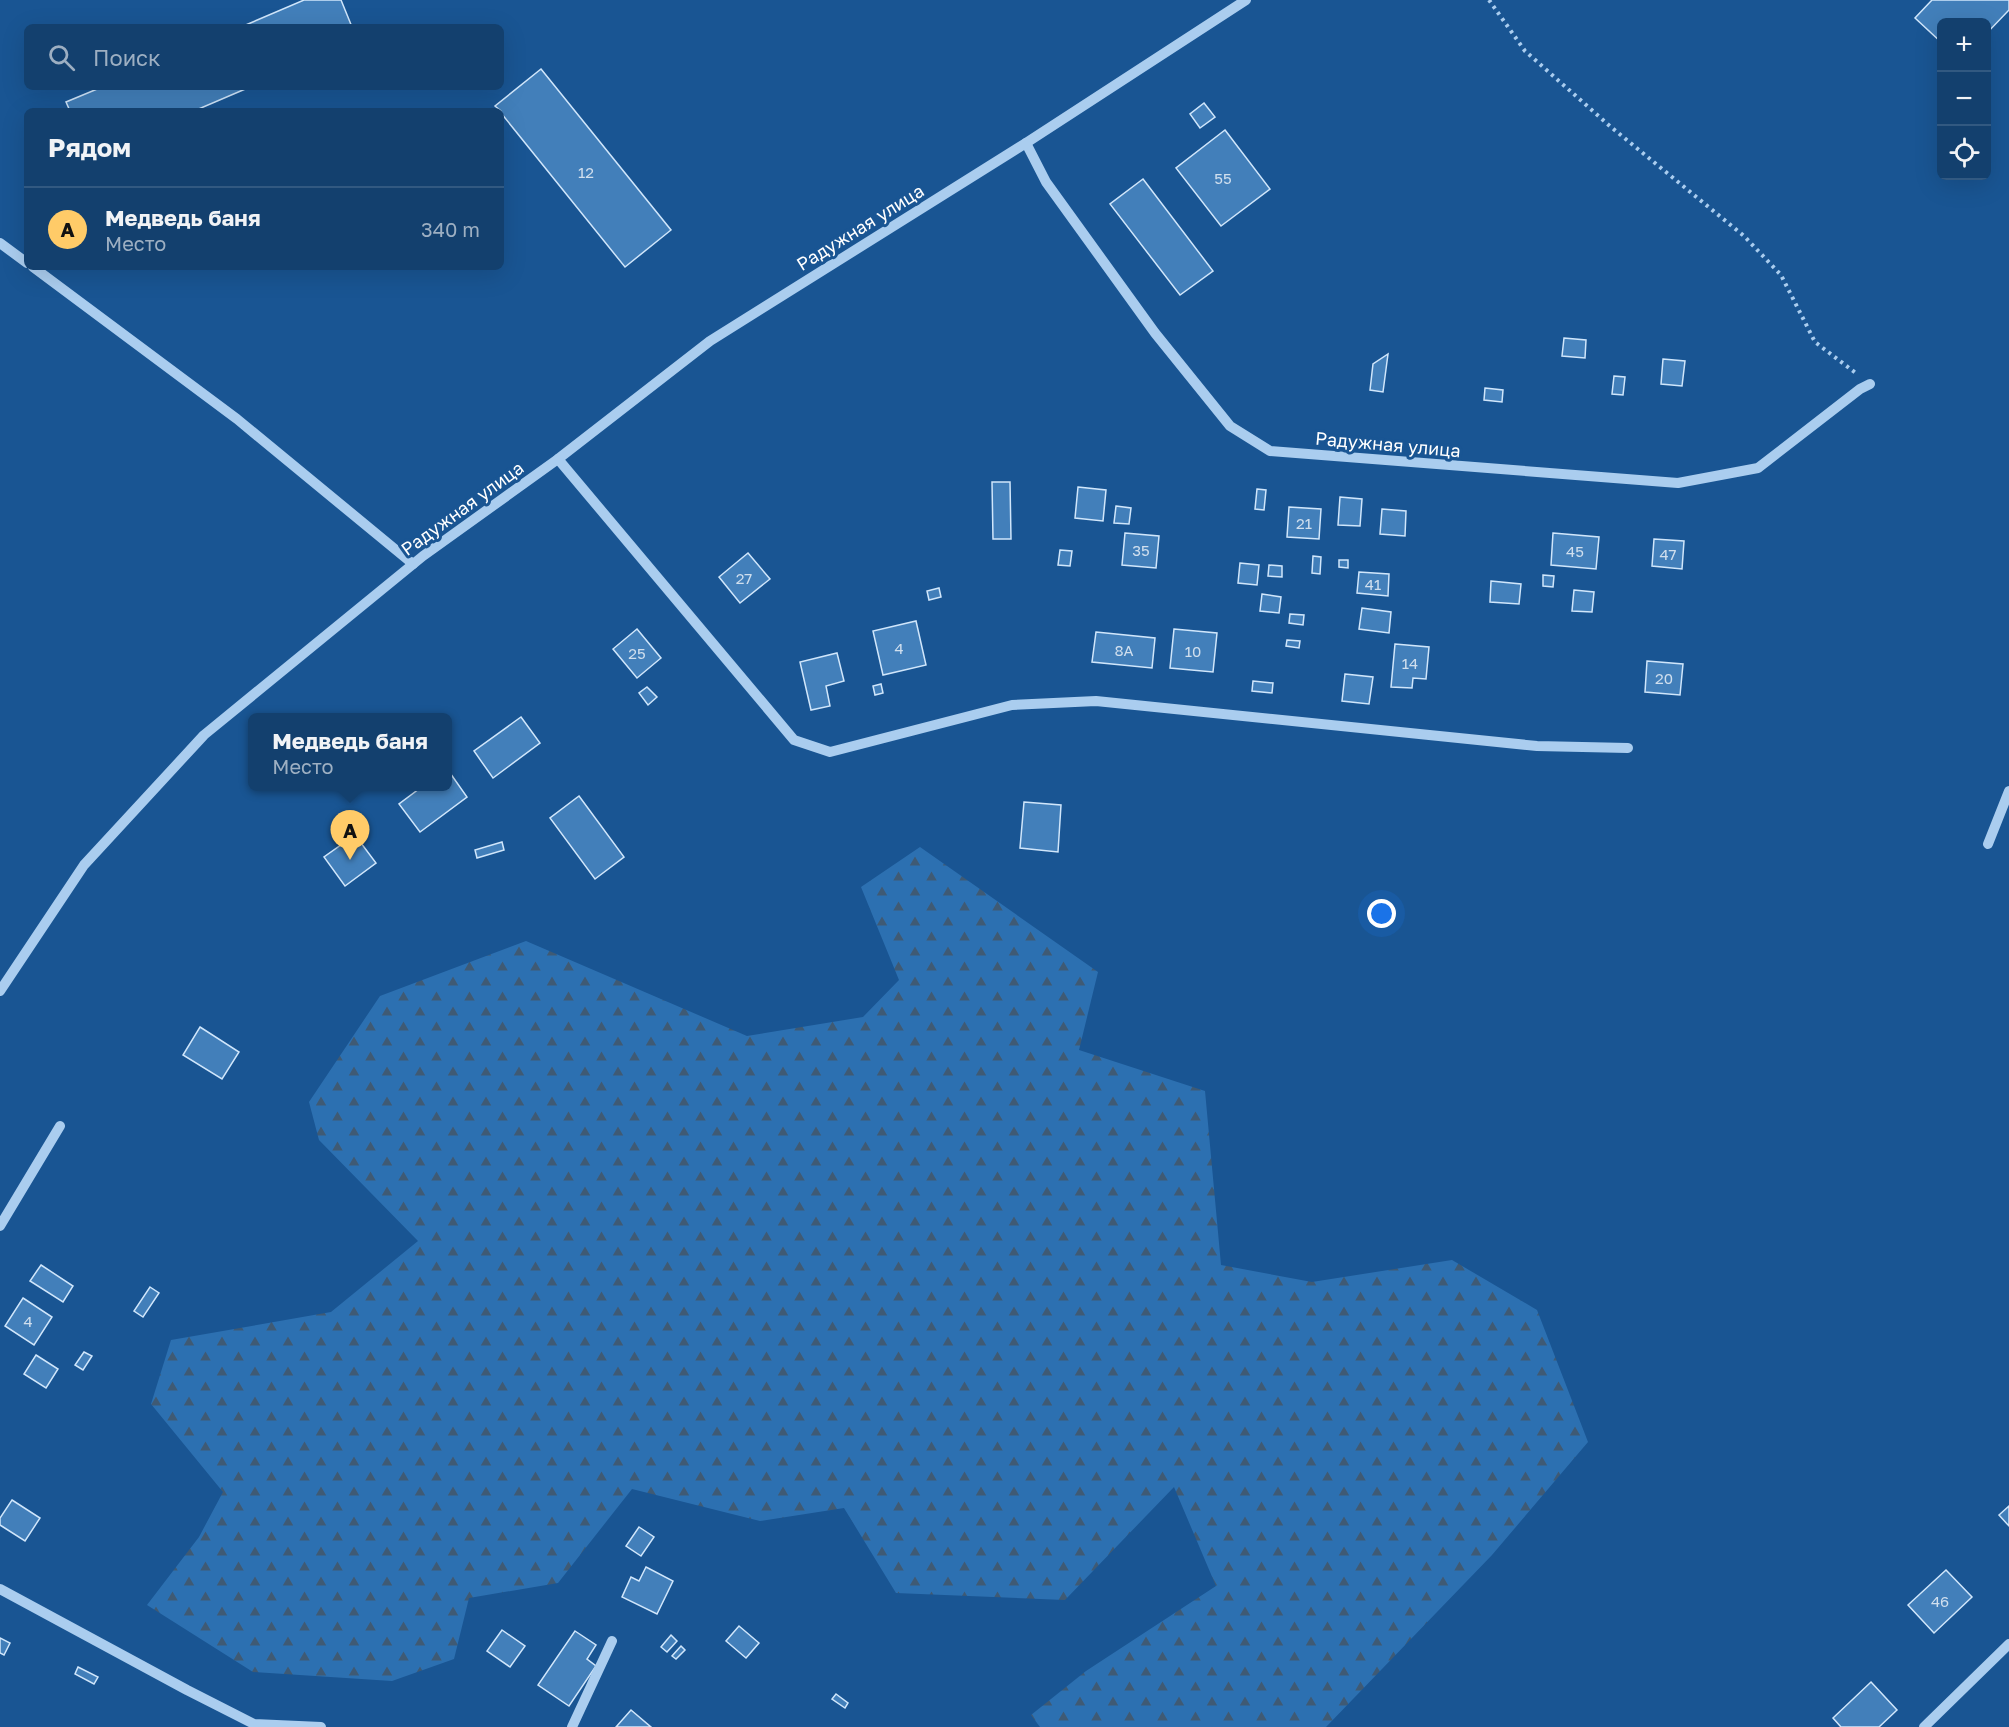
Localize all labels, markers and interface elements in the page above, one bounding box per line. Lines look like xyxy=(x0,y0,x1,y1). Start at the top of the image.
map controls xyxy=(1937,18,1991,180)
button: + xyxy=(1937,18,1991,72)
search box xyxy=(24,24,504,90)
icon: search xyxy=(45,41,78,74)
text: Поиск xyxy=(93,44,161,71)
button: − xyxy=(1937,72,1991,126)
button: locate xyxy=(1937,126,1991,180)
text: Рядом xyxy=(48,132,131,163)
house number: 12 xyxy=(578,163,594,181)
house number: 55 xyxy=(1214,169,1232,187)
street label: Радужная улица xyxy=(792,179,928,275)
text: Медведь баня xyxy=(105,204,261,231)
text: A xyxy=(60,217,75,241)
text: 340 m xyxy=(421,217,480,241)
text: Место xyxy=(105,231,166,255)
street label: Радужная улица xyxy=(1314,427,1462,461)
street label: Радужная улица xyxy=(396,456,528,560)
house number: 21 xyxy=(1296,514,1312,532)
house number: 35 xyxy=(1132,541,1150,559)
house number: 45 xyxy=(1566,542,1584,560)
house number: 47 xyxy=(1659,545,1677,563)
house number: 27 xyxy=(736,569,752,587)
house number: 41 xyxy=(1365,575,1381,593)
house number: 4 xyxy=(894,639,904,657)
house number: 8А xyxy=(1114,641,1134,659)
house number: 10 xyxy=(1185,642,1201,660)
house number: 25 xyxy=(628,644,646,662)
house number: 14 xyxy=(1402,654,1418,672)
house number: 20 xyxy=(1655,669,1673,687)
popup xyxy=(248,713,452,791)
text: Медведь баня xyxy=(272,727,428,754)
text: Место xyxy=(272,754,334,778)
pin: A xyxy=(330,810,370,860)
your location xyxy=(1367,899,1396,928)
house number: 4 xyxy=(23,1312,33,1330)
house number: 46 xyxy=(1931,1592,1949,1610)

